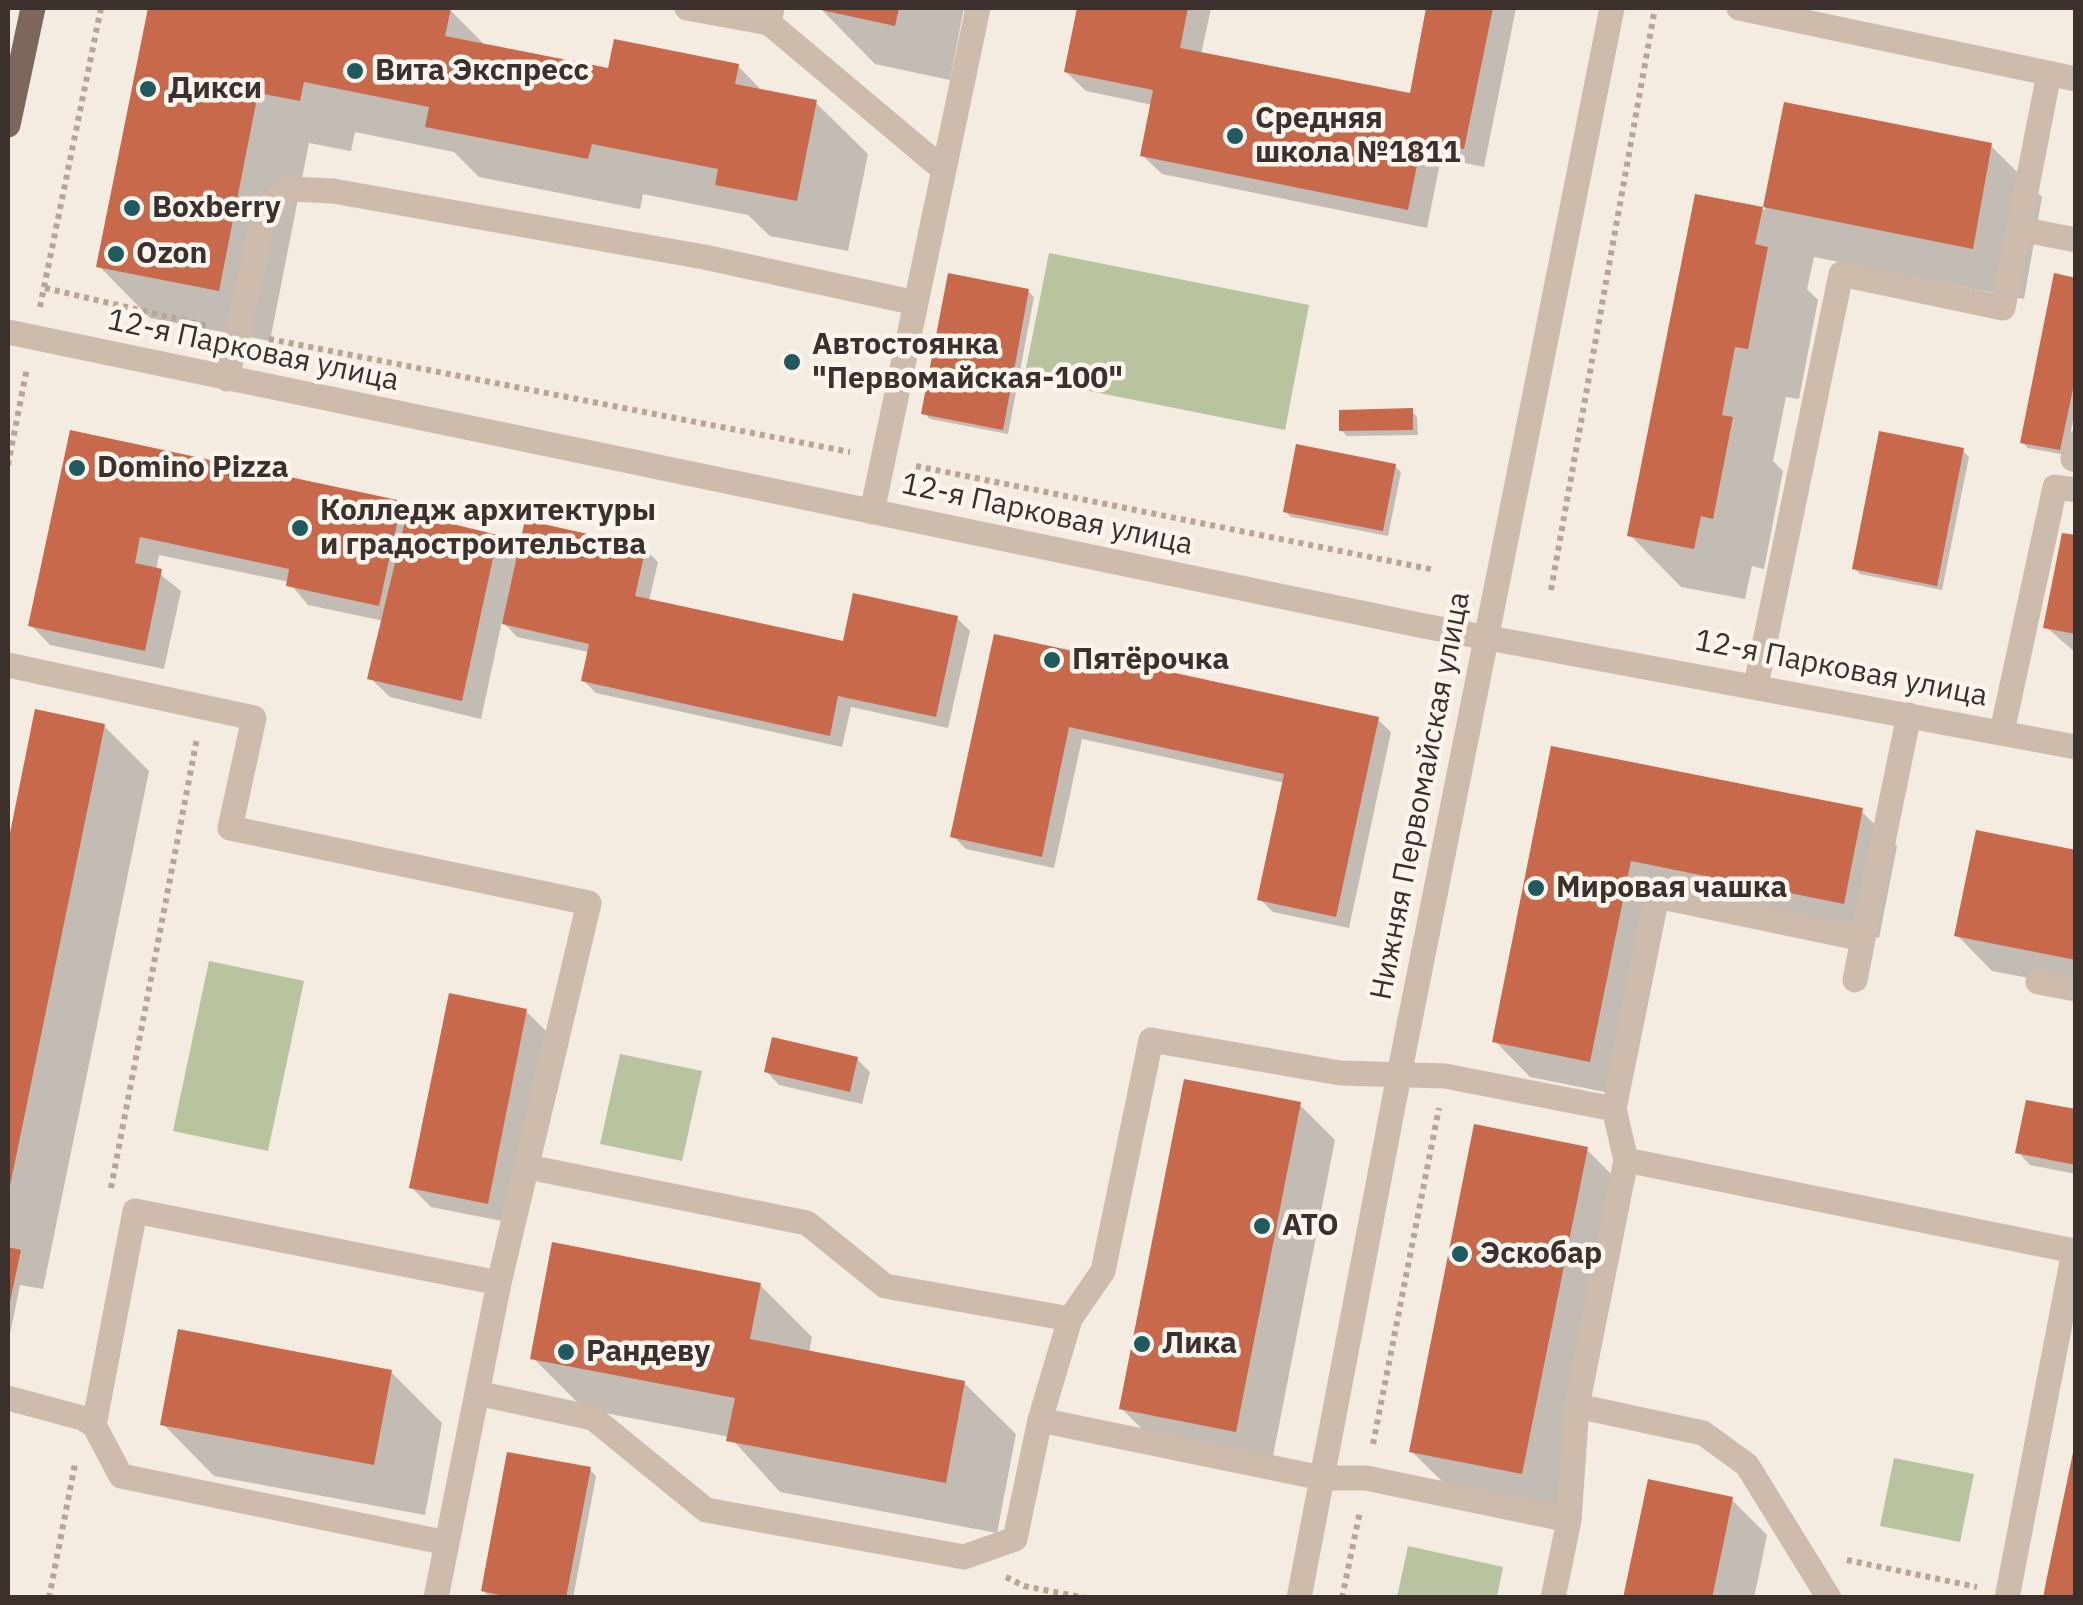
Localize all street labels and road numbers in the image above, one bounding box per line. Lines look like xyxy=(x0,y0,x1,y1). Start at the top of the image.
street label: 12-я Парковая улица xyxy=(104,303,402,399)
street label: 12-я Парковая улица xyxy=(898,467,1196,563)
street label: Нижняя Первомайская улица xyxy=(1364,589,1478,1003)
street label: 12-я Парковая улица xyxy=(1692,623,1990,715)

